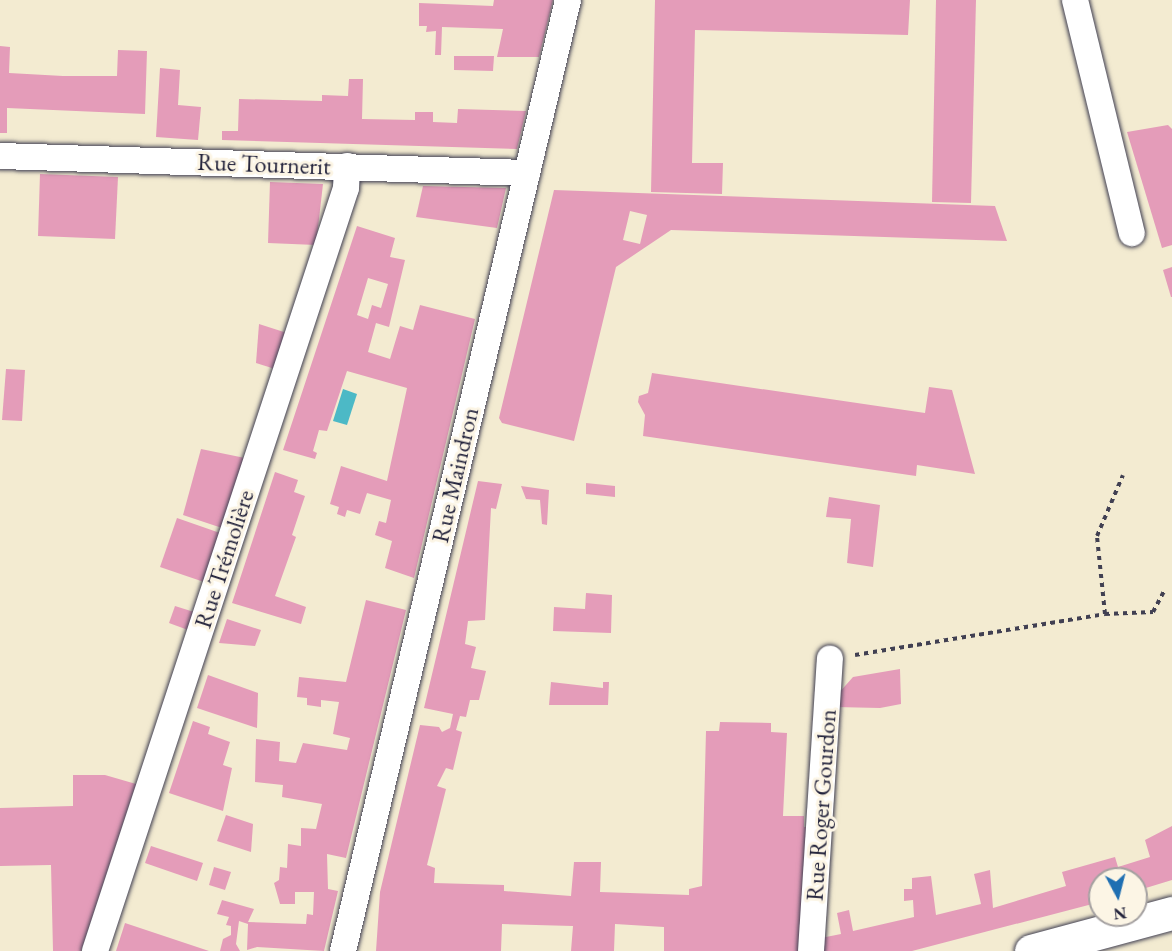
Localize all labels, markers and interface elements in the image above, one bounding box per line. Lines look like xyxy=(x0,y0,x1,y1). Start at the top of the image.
street label: Rue Tournerit xyxy=(197,147,331,181)
street label: Rue Maindron xyxy=(425,405,485,545)
street label: Rue Trémolière xyxy=(188,486,260,632)
street label: Rue Roger Gourdon xyxy=(800,708,842,902)
north arrow xyxy=(1088,867,1148,927)
text: N xyxy=(1112,902,1128,925)

